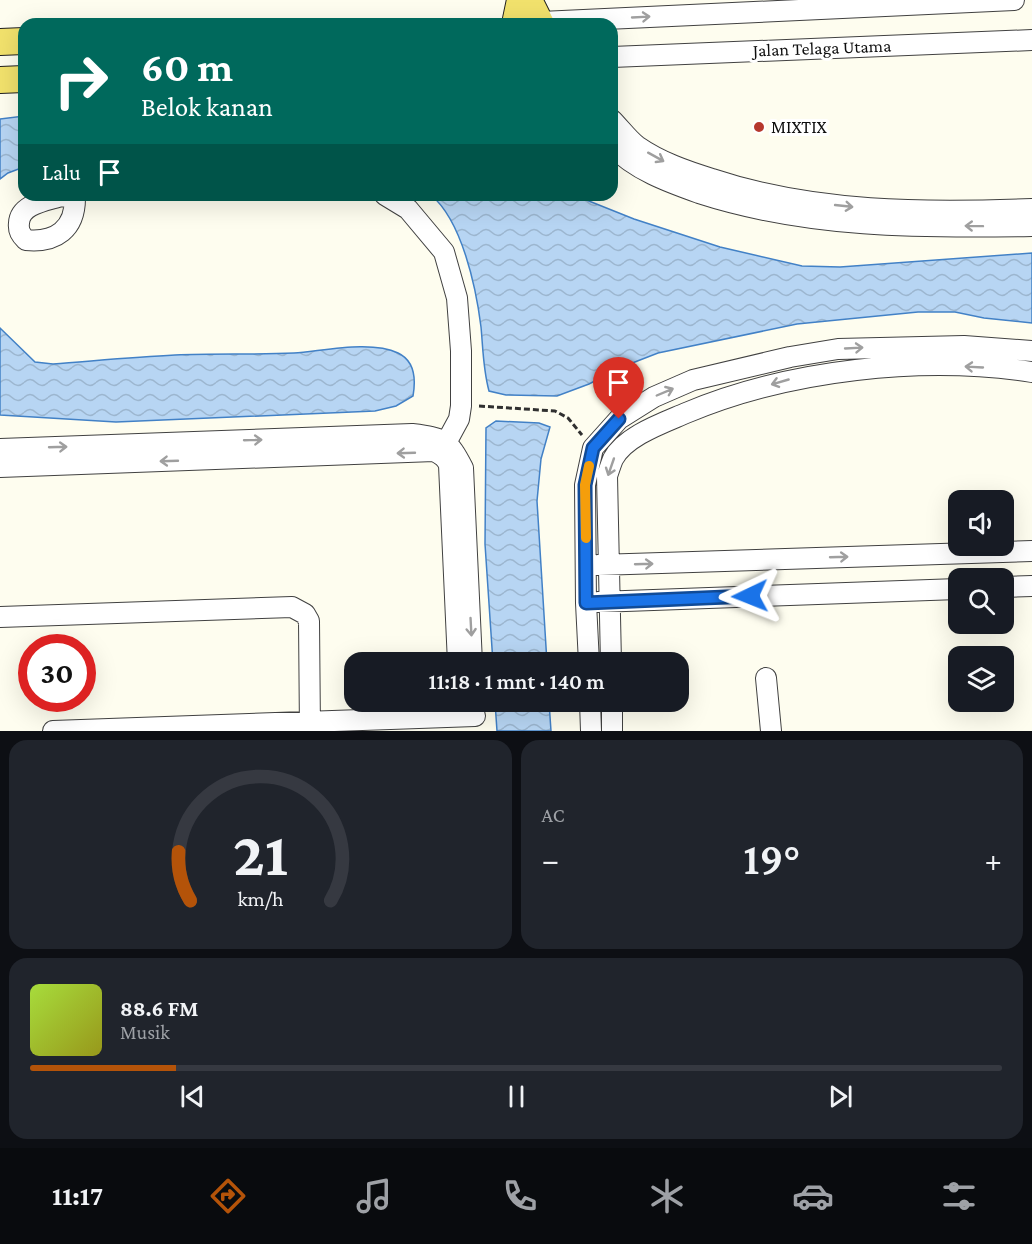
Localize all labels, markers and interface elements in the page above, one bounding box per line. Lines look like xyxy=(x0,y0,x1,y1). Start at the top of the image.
one-way arrow xyxy=(630,12,650,23)
street label: Jalan Telaga Utama xyxy=(750,36,892,60)
icon: right xyxy=(42,42,120,120)
text: 60 m xyxy=(141,43,233,90)
text: Belok kanan xyxy=(141,92,273,122)
place label: MIXTIX xyxy=(771,117,828,137)
marker: MIXTIX xyxy=(752,120,766,134)
one-way arrow xyxy=(647,152,665,163)
icon: arrive xyxy=(93,156,126,189)
text: Lalu xyxy=(42,160,81,185)
one-way arrow xyxy=(833,201,853,212)
one-way arrow xyxy=(964,220,984,232)
one-way arrow xyxy=(843,343,863,354)
pin xyxy=(593,357,644,419)
one-way arrow xyxy=(964,361,984,372)
icon: arrive xyxy=(602,366,635,399)
one-way arrow xyxy=(771,377,790,388)
one-way arrow xyxy=(655,386,673,397)
one-way arrow xyxy=(243,434,263,446)
one-way arrow xyxy=(48,441,68,453)
one-way arrow xyxy=(396,447,416,458)
one-way arrow xyxy=(159,456,179,467)
one-way arrow xyxy=(604,457,615,476)
map controls xyxy=(948,490,1014,712)
button: sound xyxy=(948,490,1014,556)
one-way arrow xyxy=(829,552,849,563)
one-way arrow xyxy=(634,559,654,570)
position arrow xyxy=(718,564,782,628)
button: search xyxy=(948,568,1014,634)
one-way arrow xyxy=(465,616,476,636)
speed limit sign: 30 xyxy=(18,634,96,712)
button: layers xyxy=(948,646,1014,712)
text: 11:18 · 1 mnt · 140 m xyxy=(429,669,604,694)
text: AC xyxy=(542,804,565,826)
text: 21 xyxy=(233,819,288,888)
text: 19° xyxy=(743,834,800,884)
text: − xyxy=(542,841,559,878)
text: + xyxy=(985,841,1002,878)
text: km/h xyxy=(237,888,284,912)
text: 88.6 FM xyxy=(120,996,198,1021)
text: Musik xyxy=(120,1021,170,1043)
icon: previous xyxy=(176,1080,209,1113)
icon: pause xyxy=(500,1080,533,1113)
icon: next xyxy=(824,1080,857,1113)
icon: directions xyxy=(207,1175,249,1217)
icon: music xyxy=(353,1175,395,1217)
icon: phone xyxy=(499,1175,541,1217)
icon: climate xyxy=(646,1175,688,1217)
icon: car xyxy=(792,1175,834,1217)
icon: filters xyxy=(938,1175,980,1217)
text: 11:17 xyxy=(52,1181,103,1211)

